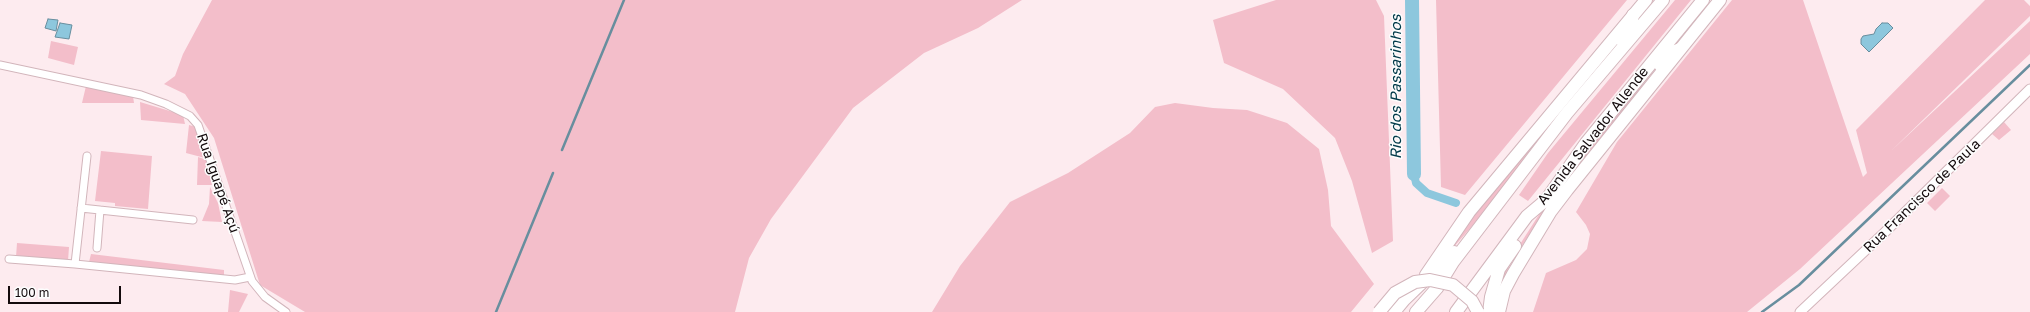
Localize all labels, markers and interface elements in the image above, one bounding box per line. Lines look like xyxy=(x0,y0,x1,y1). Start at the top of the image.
water label: Rio dos Passarinhos xyxy=(1387,15,1405,159)
street label: Avenida Salvador Allende xyxy=(1534,64,1652,208)
street label: Rua Iguapé Açú xyxy=(193,131,243,235)
street label: Rua Francisco de Paula xyxy=(1860,136,1984,256)
scale bar xyxy=(10,278,123,304)
text: 100 m xyxy=(15,285,49,300)

